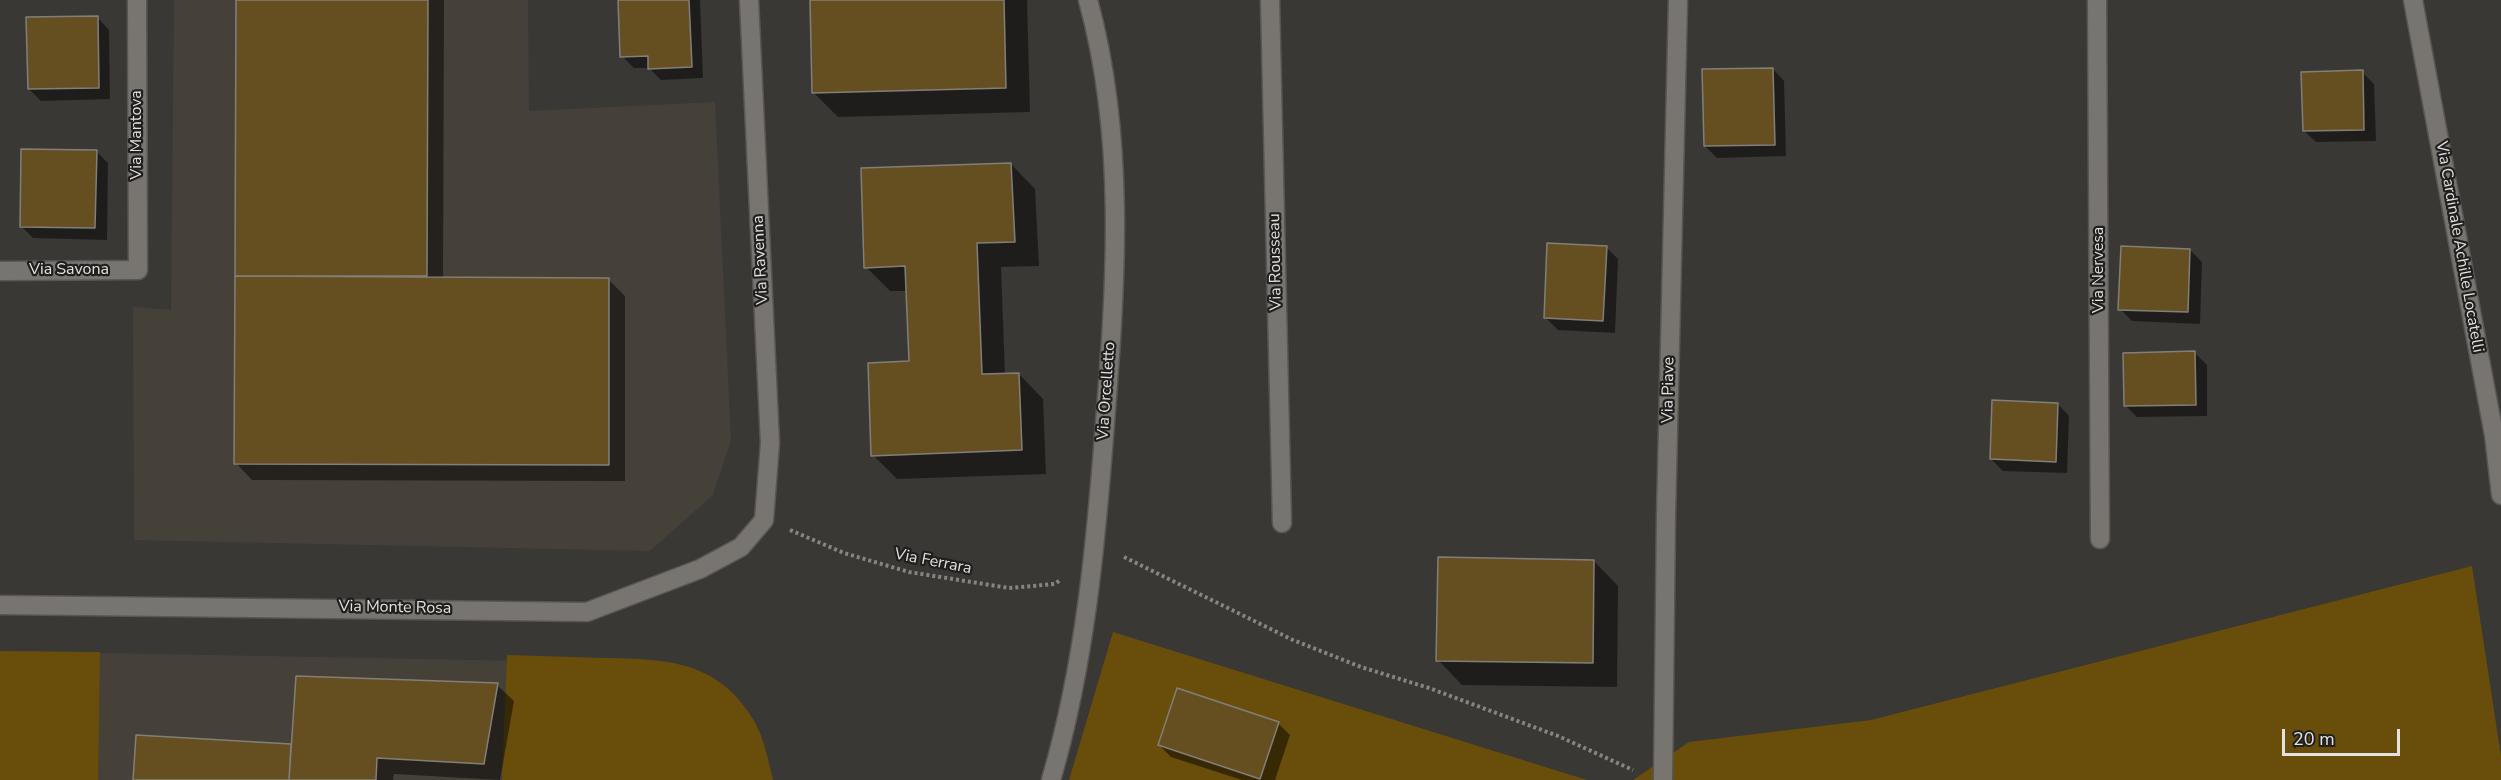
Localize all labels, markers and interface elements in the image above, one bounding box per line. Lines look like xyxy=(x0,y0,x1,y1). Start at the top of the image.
street label: Via Mantova xyxy=(127,90,147,180)
street label: Via Cardinale Achille Locatelli xyxy=(2431,140,2487,354)
street label: Via Rousseau xyxy=(1266,213,1286,311)
street label: Via Ravenna xyxy=(749,215,773,305)
street label: Via Nervesa xyxy=(2089,227,2109,313)
street label: Via Savona xyxy=(29,260,109,280)
street label: Via Orcelletto xyxy=(1094,341,1120,441)
street label: Via Piave xyxy=(1659,357,1679,423)
street label: Via Ferrara xyxy=(893,545,973,579)
street label: Via Monte Rosa xyxy=(338,597,452,619)
scale bar xyxy=(2285,717,2404,755)
text: 20 m xyxy=(2293,727,2335,751)

